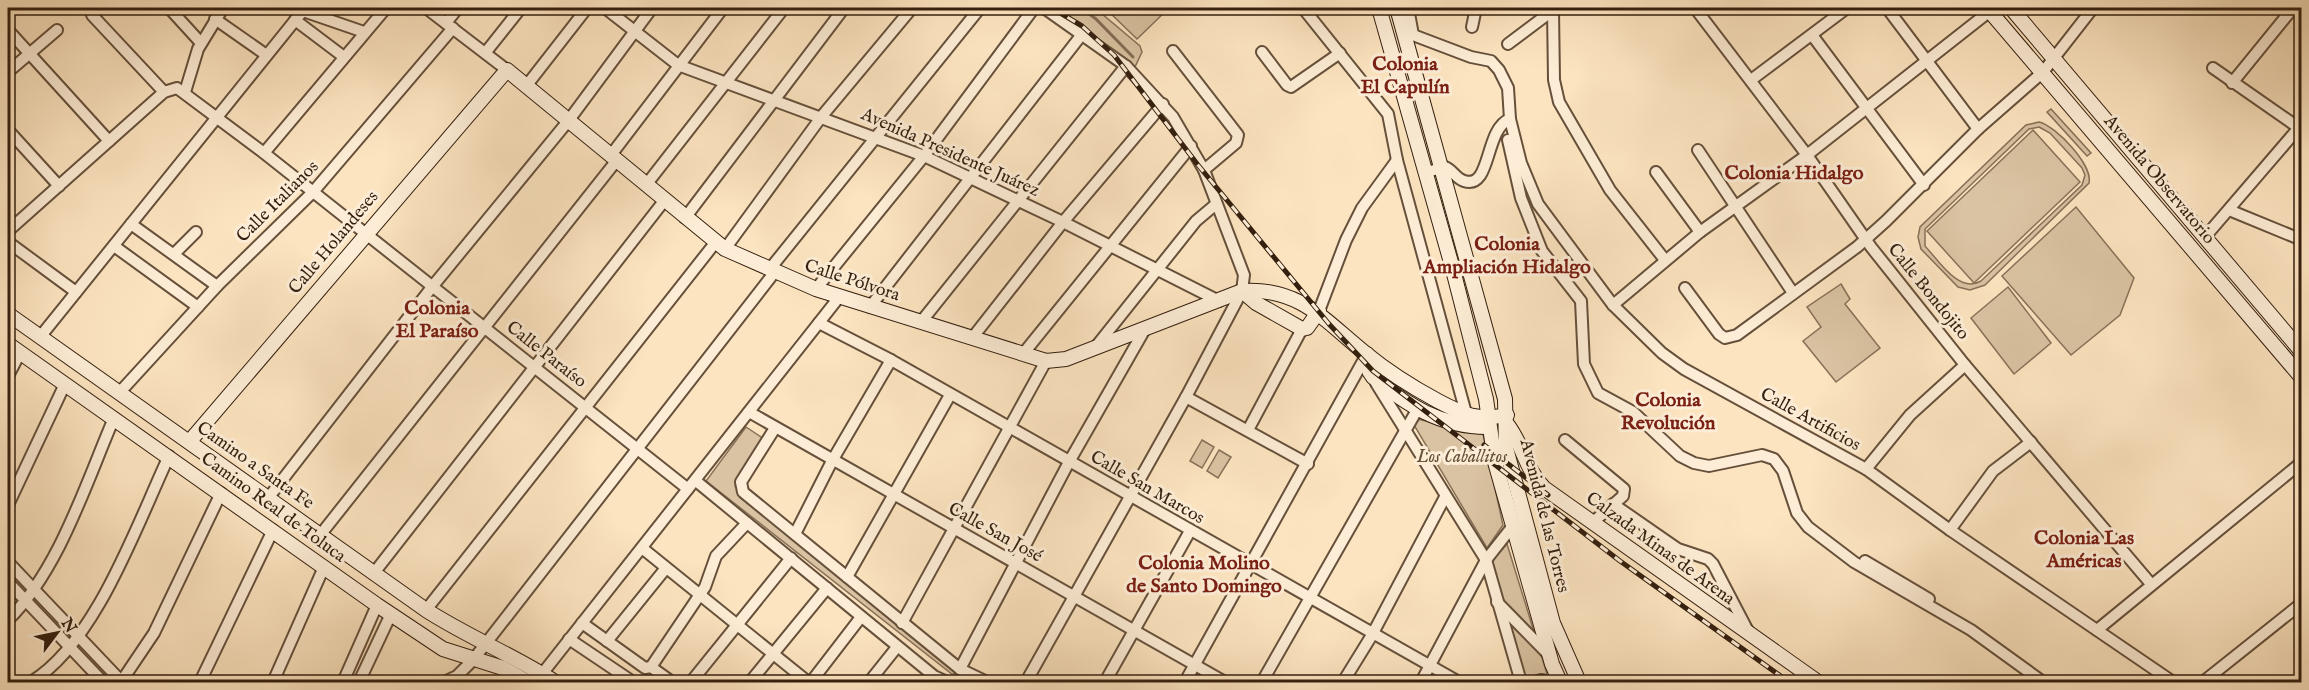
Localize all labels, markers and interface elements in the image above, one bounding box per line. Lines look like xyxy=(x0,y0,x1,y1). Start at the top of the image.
district label: Colonia El Capulín xyxy=(1360,52,1450,100)
street label: Avenida Presidente Juárez xyxy=(856,103,1043,203)
street label: Avenida Observatorio xyxy=(2098,110,2220,250)
street label: Calle Italianos xyxy=(232,156,324,248)
district label: Colonia Hidalgo xyxy=(1725,161,1864,186)
street label: Calle Holandeses xyxy=(284,186,384,300)
district label: Colonia Ampliación Hidalgo xyxy=(1422,232,1591,280)
street label: Calle Bondojito xyxy=(1882,239,1974,345)
street label: Calle Pólvora xyxy=(801,255,903,307)
district label: Colonia El Paraíso xyxy=(396,296,479,344)
street label: Calle Paraíso xyxy=(501,316,591,394)
street label: Calle Artificios xyxy=(1756,383,1864,457)
district label: Colonia Revolución xyxy=(1621,388,1716,436)
street label: Camino a Santa Fe xyxy=(192,417,318,515)
street label: Avenida de las Torres xyxy=(1514,436,1574,595)
street label: Calle San Marcos xyxy=(1086,446,1208,530)
park label: Los Caballitos xyxy=(1416,446,1508,469)
street label: Camino Real de Toluca xyxy=(196,448,350,568)
street label: Calzada Minas de Arena xyxy=(1581,487,1739,611)
street label: Calle San José xyxy=(944,498,1046,568)
district label: Colonia Las Américas xyxy=(2034,526,2134,574)
district label: Colonia Molino de Santo Domingo xyxy=(1126,551,1282,599)
north arrow xyxy=(27,603,87,663)
text: N xyxy=(55,614,80,637)

